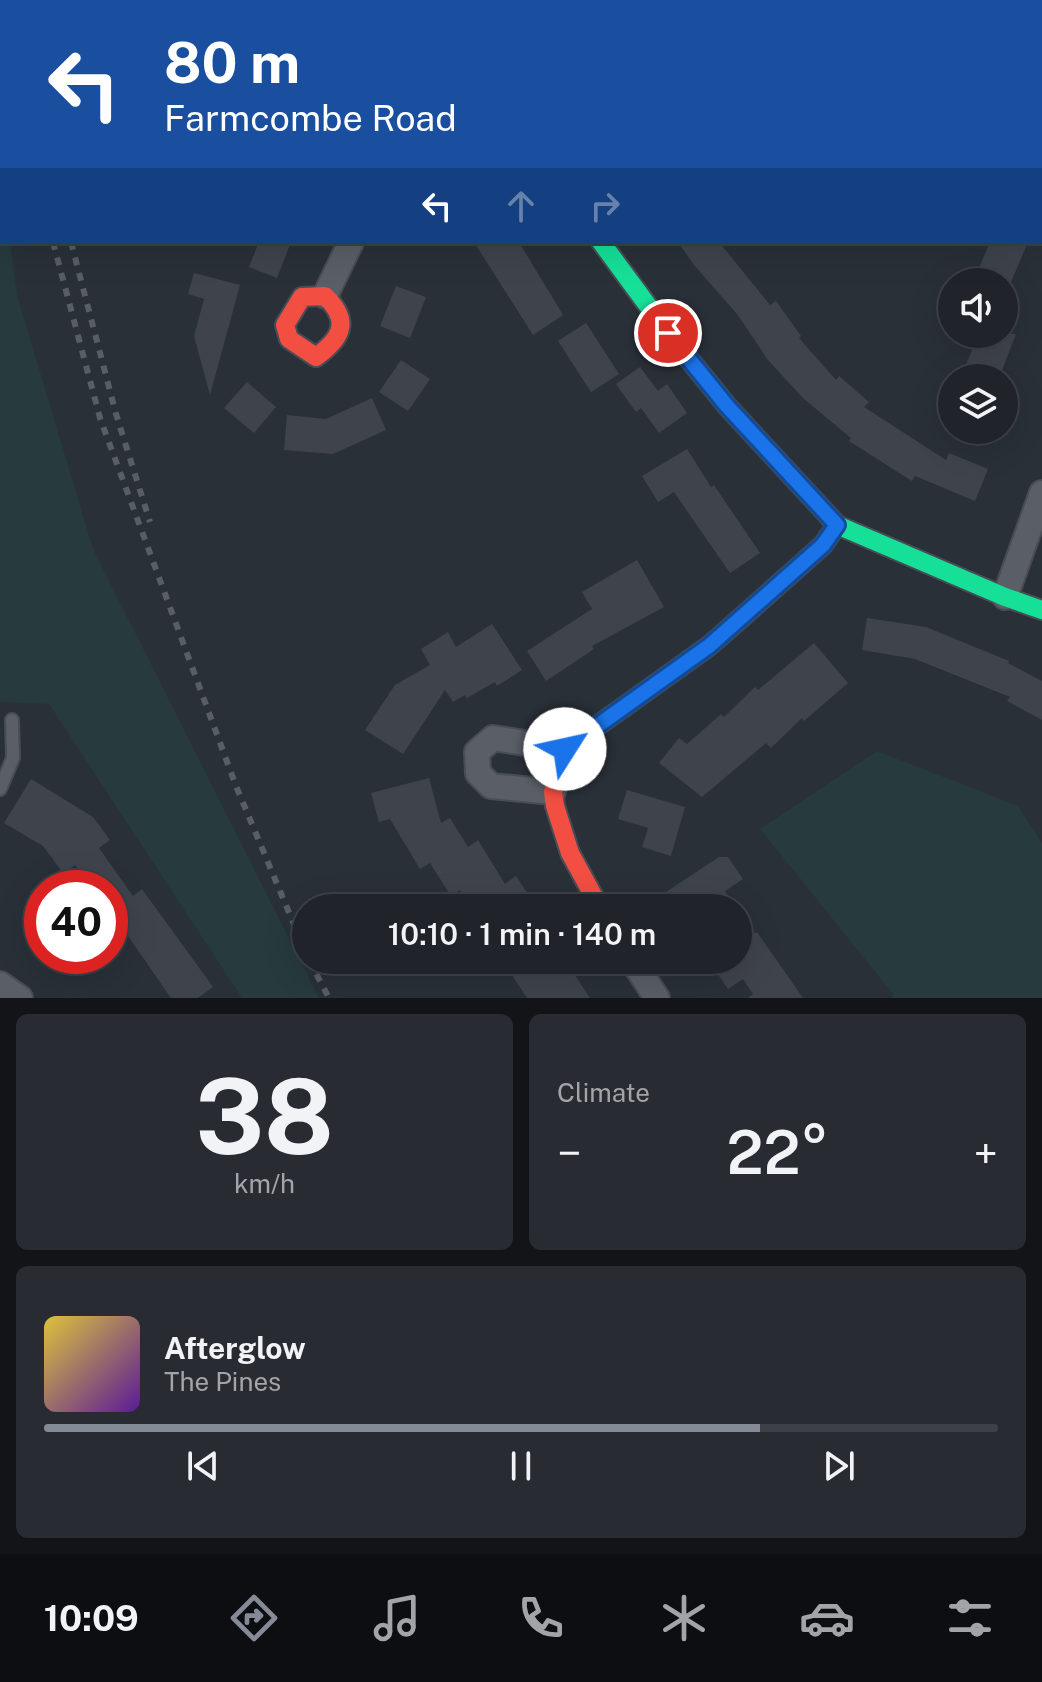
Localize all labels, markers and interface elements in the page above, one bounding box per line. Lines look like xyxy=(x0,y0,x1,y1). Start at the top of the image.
text: 80 m xyxy=(164,30,300,96)
icon: left xyxy=(32,32,136,136)
text: Farmcombe Road xyxy=(164,97,457,139)
icon: left xyxy=(415,184,459,228)
icon: ahead xyxy=(499,184,543,228)
icon: right xyxy=(583,184,627,228)
map controls xyxy=(938,268,1018,444)
button: sound xyxy=(938,268,1018,348)
pin xyxy=(634,299,702,367)
icon: arrive xyxy=(646,311,690,355)
button: layers xyxy=(938,364,1018,444)
position arrow xyxy=(523,707,607,791)
speed limit sign: 40 xyxy=(24,870,128,974)
text: 10:10 · 1 min · 140 m xyxy=(388,916,656,952)
text: 38 xyxy=(195,1055,334,1177)
text: Climate xyxy=(557,1077,650,1108)
text: 22° xyxy=(726,1117,829,1188)
text: − xyxy=(557,1127,581,1179)
text: + xyxy=(974,1127,998,1179)
text: km/h xyxy=(234,1168,295,1199)
text: Afterglow xyxy=(164,1330,306,1366)
text: The Pines xyxy=(164,1366,281,1397)
icon: previous xyxy=(181,1444,225,1488)
icon: pause xyxy=(499,1444,543,1488)
icon: next xyxy=(817,1444,861,1488)
icon: directions xyxy=(226,1590,282,1646)
icon: music xyxy=(369,1590,425,1646)
icon: phone xyxy=(513,1590,569,1646)
icon: climate xyxy=(656,1590,712,1646)
icon: car xyxy=(799,1590,855,1646)
icon: filters xyxy=(942,1590,998,1646)
text: 10:09 xyxy=(44,1597,139,1639)

